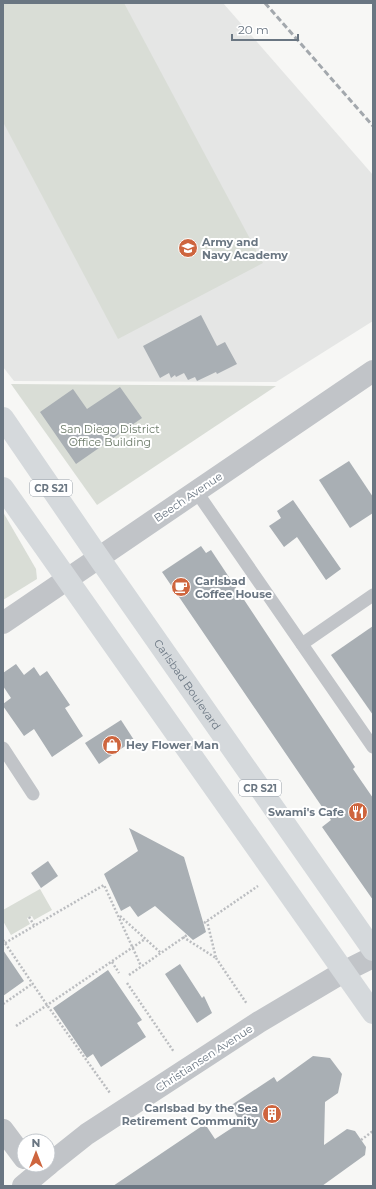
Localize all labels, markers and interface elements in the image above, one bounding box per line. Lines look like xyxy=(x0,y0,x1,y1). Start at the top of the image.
scale bar xyxy=(232,16,298,42)
text: 20 m xyxy=(238,22,269,37)
place label: Army and Navy Academy xyxy=(201,235,288,262)
school or university icon: Army and Navy Academy xyxy=(177,237,199,259)
park label: San Diego District Office Building xyxy=(60,422,160,449)
street label: Beech Avenue xyxy=(151,469,225,525)
road number: CR S21 xyxy=(30,480,72,496)
place label: Carlsbad Coffee House xyxy=(195,574,272,601)
cafe icon: Carlsbad Coffee House xyxy=(170,576,192,598)
street label: Carlsbad Boulevard xyxy=(151,636,224,732)
shop icon: Hey Flower Man xyxy=(101,734,123,756)
place label: Hey Flower Man xyxy=(126,738,219,752)
road number: CR S21 xyxy=(239,780,281,796)
restaurant icon: Swami's Cafe xyxy=(347,801,369,823)
place label: Swami's Cafe xyxy=(268,805,344,819)
street label: Christiansen Avenue xyxy=(153,1021,256,1095)
place label: Carlsbad by the Sea Retirement Community xyxy=(122,1101,258,1128)
building icon: Carlsbad by the Sea Retirement Community xyxy=(261,1103,283,1125)
north arrow xyxy=(16,1133,56,1173)
text: N xyxy=(32,1136,40,1150)

